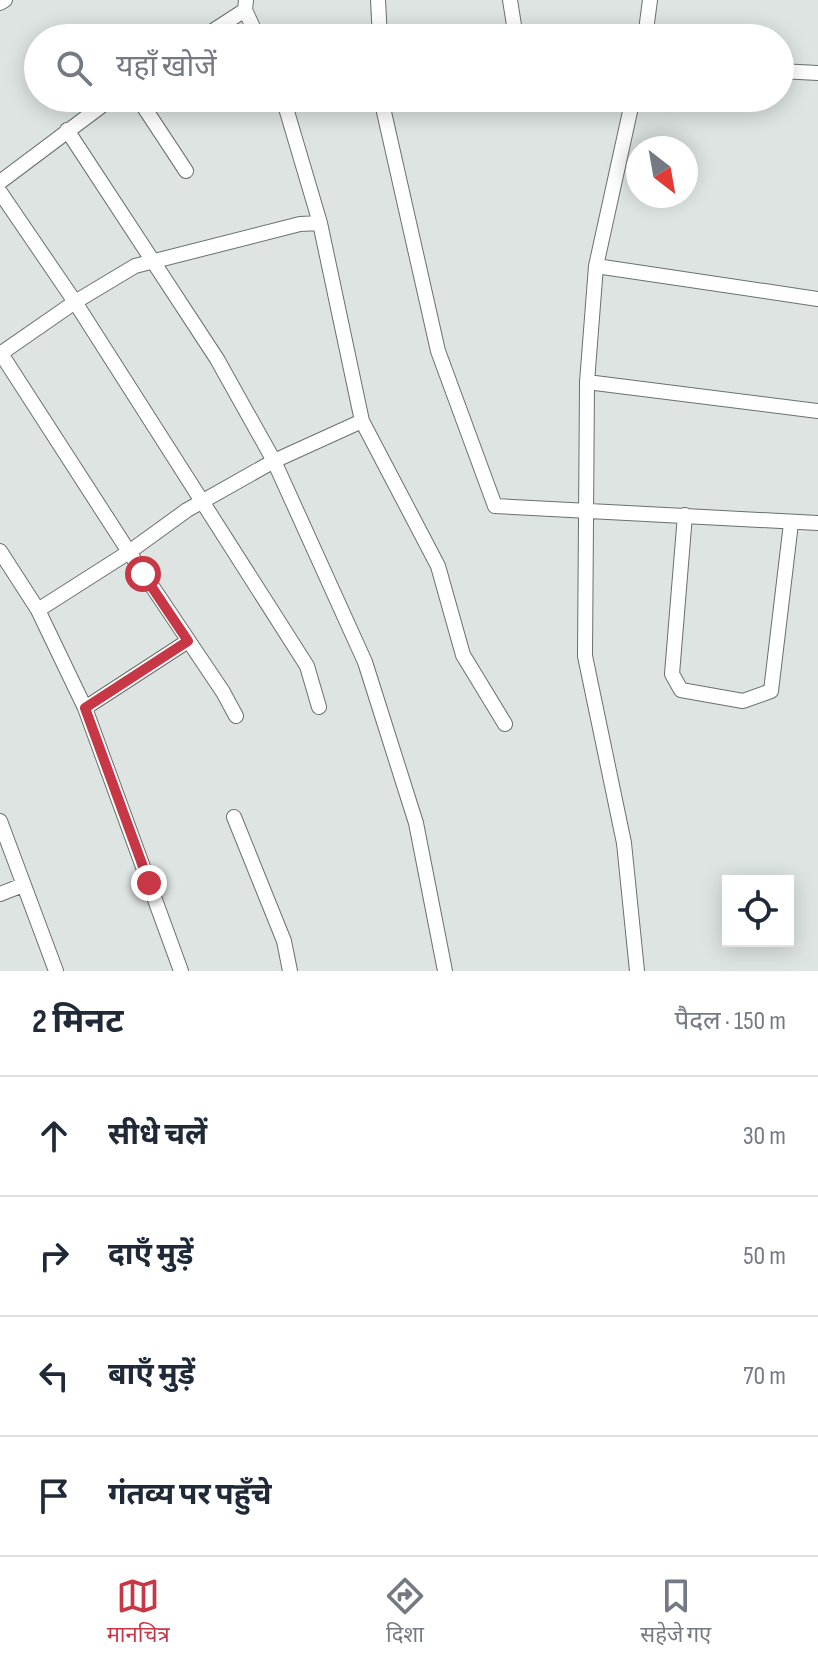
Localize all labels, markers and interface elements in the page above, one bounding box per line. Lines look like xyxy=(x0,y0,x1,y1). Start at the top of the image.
search box xyxy=(24,24,794,112)
icon: search xyxy=(52,46,96,90)
text: यहाँ खोजें xyxy=(116,49,216,85)
north arrow xyxy=(626,136,698,208)
route start xyxy=(125,556,161,592)
route end xyxy=(131,865,167,901)
map controls xyxy=(722,875,794,947)
button: locate xyxy=(722,875,794,947)
text: 2 मिनट xyxy=(32,1001,124,1042)
text: पैदल · 150 m xyxy=(674,1006,786,1037)
icon: ahead xyxy=(32,1114,76,1158)
text: सीधे चलें xyxy=(108,1117,207,1153)
text: 30 m xyxy=(743,1121,786,1152)
icon: right xyxy=(32,1234,76,1278)
text: दाएँ मुड़ें xyxy=(108,1237,193,1273)
text: 50 m xyxy=(743,1241,786,1272)
icon: left xyxy=(32,1354,76,1398)
text: बाएँ मुड़ें xyxy=(108,1357,195,1393)
text: 70 m xyxy=(743,1361,786,1392)
icon: arrive xyxy=(32,1474,76,1518)
text: गंतव्य पर पहुँचे xyxy=(108,1477,272,1513)
tab: मानचित्र xyxy=(107,1574,170,1651)
tab: दिशा xyxy=(383,1574,427,1651)
tab: सहेजे गए xyxy=(640,1574,711,1651)

